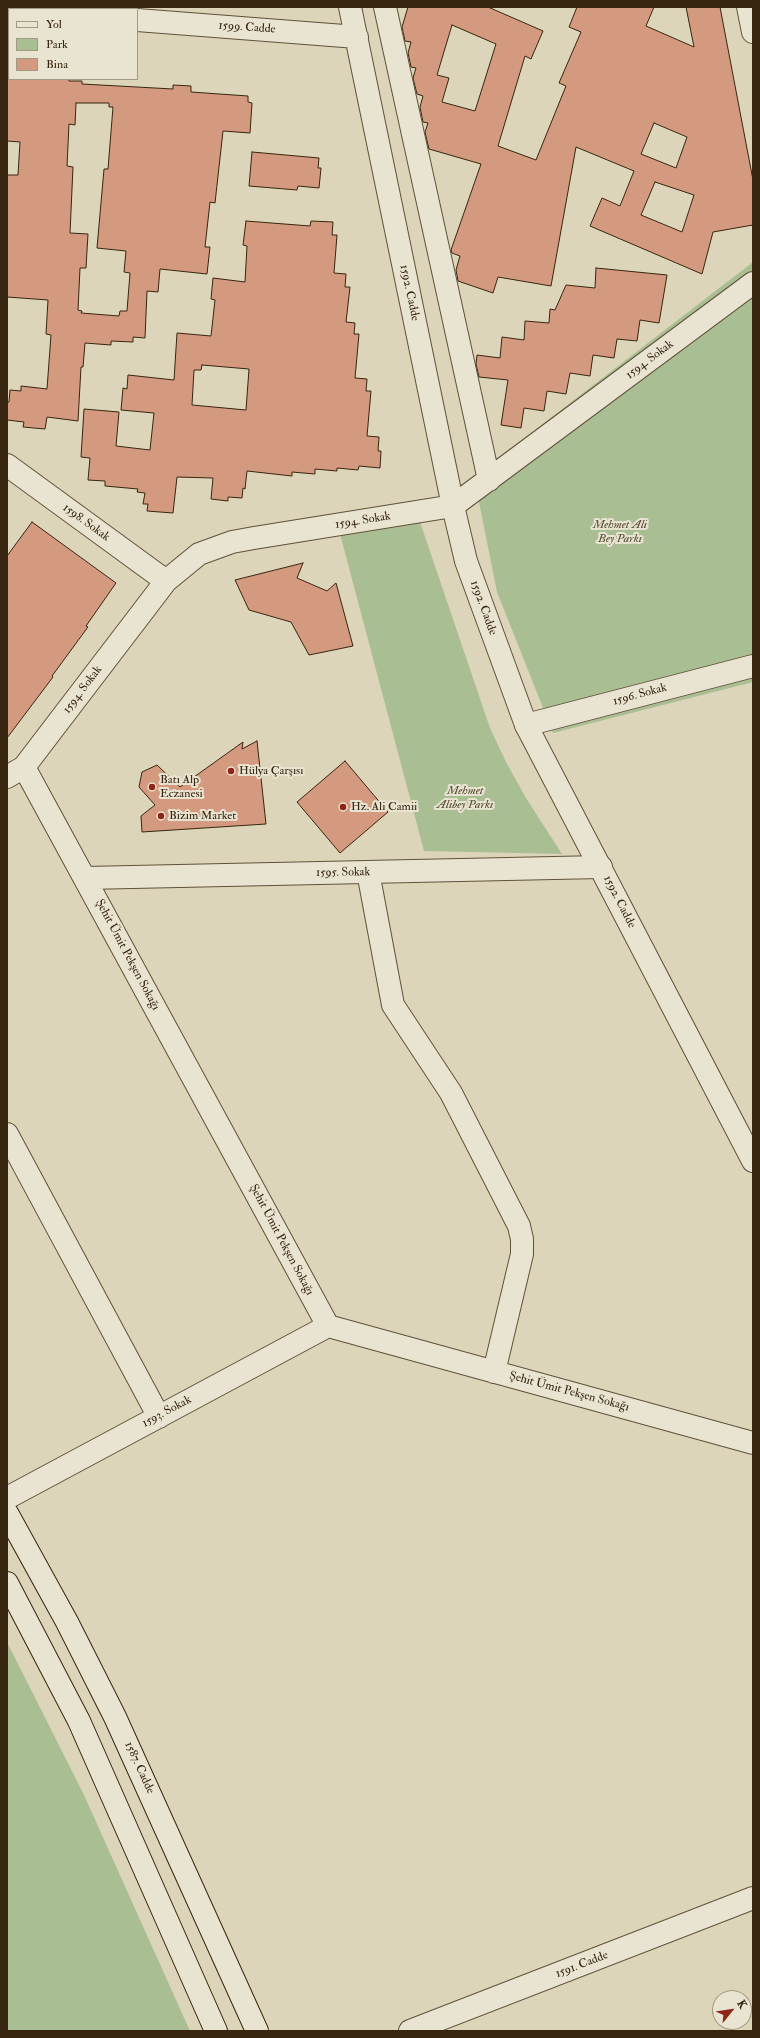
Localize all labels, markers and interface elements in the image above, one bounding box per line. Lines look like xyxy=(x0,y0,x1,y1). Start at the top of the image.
legend xyxy=(8,8,138,80)
text: Yol xyxy=(46,17,62,32)
street label: 1599. Cadde xyxy=(218,19,276,37)
text: Park xyxy=(46,37,68,52)
text: Bina xyxy=(46,57,68,72)
street label: 1592. Cadde xyxy=(396,264,422,322)
street label: 1594. Sokak xyxy=(623,337,677,383)
street label: 1598. Sokak xyxy=(60,501,112,545)
street label: 1594. Sokak xyxy=(334,510,392,532)
park label: Mehmet Ali Bey Parkı xyxy=(593,518,647,546)
street label: 1592. Cadde xyxy=(466,579,500,637)
street label: 1594. Sokak xyxy=(60,663,106,717)
street label: 1596. Sokak xyxy=(611,681,669,709)
place label: Hülya Çarşısı xyxy=(239,764,303,778)
marker: Hülya Çarşısı xyxy=(226,766,236,776)
place label: Batı Alp Eczanesi xyxy=(160,773,203,801)
marker: Batı Alp Eczanesi xyxy=(147,782,157,792)
park label: Mehmet Alibey Parkı xyxy=(437,784,493,812)
place label: Hz. Ali Camii xyxy=(351,800,417,814)
marker: Hz. Ali Camii xyxy=(338,802,348,812)
place label: Bizim Market xyxy=(169,809,236,823)
marker: Bizim Market xyxy=(156,811,166,821)
street label: 1595. Sokak xyxy=(316,865,370,881)
street label: 1592. Cadde xyxy=(600,873,638,931)
street label: Şehit Ümit Pekşen Sokağı xyxy=(92,897,162,1013)
street label: Şehit Ümit Pekşen Sokağı xyxy=(246,1182,316,1298)
street label: Şehit Ümit Pekşen Sokağı xyxy=(507,1369,631,1415)
street label: 1593. Sokak xyxy=(140,1393,194,1431)
street label: 1587. Cadde xyxy=(121,1740,157,1796)
street label: 1591. Cadde xyxy=(554,1948,610,1982)
north arrow xyxy=(712,1990,752,2030)
text: K xyxy=(734,1998,750,2011)

